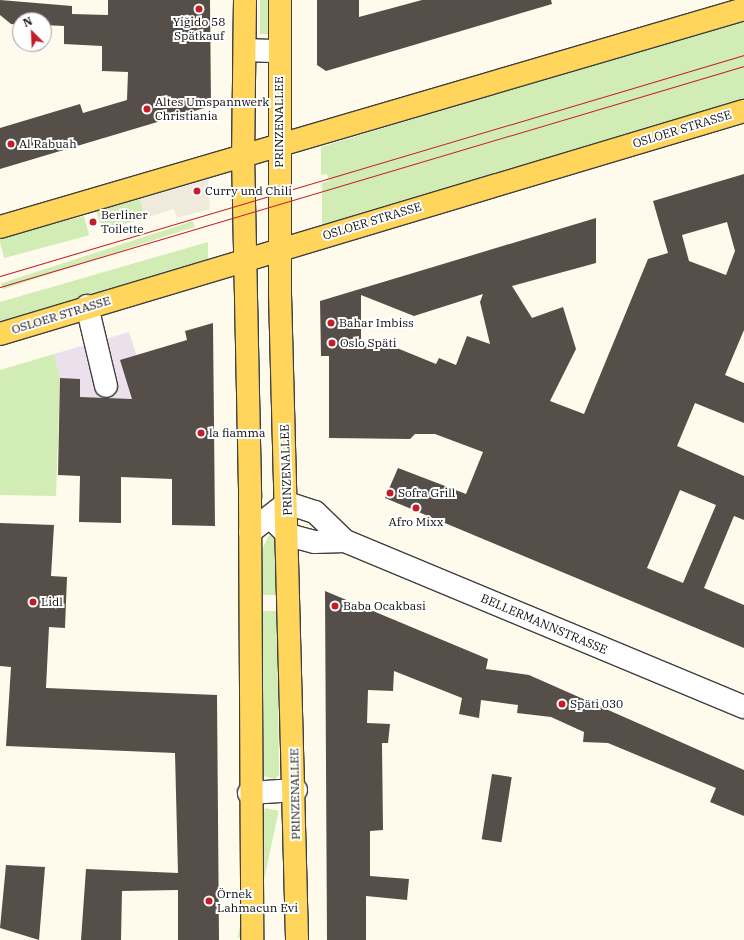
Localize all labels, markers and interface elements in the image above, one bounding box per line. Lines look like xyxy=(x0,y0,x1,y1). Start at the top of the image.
marker: Yiğido 58 Spätkauf xyxy=(194,4,204,14)
north arrow xyxy=(12,12,52,52)
text: N xyxy=(21,14,34,30)
place label: Yiğido 58 Spätkauf xyxy=(173,15,225,43)
street label: PRINZENALLEE xyxy=(272,76,286,168)
place label: Altes Umspannwerk Christiania xyxy=(155,95,269,123)
marker: Altes Umspannwerk Christiania xyxy=(142,104,152,114)
street label: OSLOER STRASSE xyxy=(631,107,733,151)
place label: Al Rabuah xyxy=(19,137,77,151)
marker: Al Rabuah xyxy=(6,139,16,149)
place label: Curry und Chili xyxy=(205,184,292,198)
marker: Curry und Chili xyxy=(192,186,202,196)
street label: OSLOER STRASSE xyxy=(321,199,423,243)
place label: Berliner Toilette xyxy=(101,208,148,236)
marker: Berliner Toilette xyxy=(88,217,98,227)
street label: OSLOER STRASSE xyxy=(10,293,112,337)
place label: Bahar Imbiss xyxy=(339,316,414,330)
marker: Bahar Imbiss xyxy=(326,318,336,328)
place label: Oslo Späti xyxy=(340,336,397,350)
marker: Oslo Späti xyxy=(327,338,337,348)
street label: PRINZENALLEE xyxy=(277,424,295,516)
place label: la fiamma xyxy=(209,426,266,440)
marker: la fiamma xyxy=(196,428,206,438)
place label: Sofra Grill xyxy=(398,486,455,500)
marker: Sofra Grill xyxy=(385,488,395,498)
marker: Afro Mixx xyxy=(411,503,421,513)
place label: Afro Mixx xyxy=(389,515,443,529)
street label: BELLERMANNSTRASSE xyxy=(479,591,609,657)
place label: Lidl xyxy=(41,595,63,609)
marker: Lidl xyxy=(28,597,38,607)
place label: Baba Ocakbasi xyxy=(343,599,426,613)
marker: Baba Ocakbasi xyxy=(330,601,340,611)
place label: Späti 030 xyxy=(570,697,623,711)
marker: Späti 030 xyxy=(557,699,567,709)
street label: PRINZENALLEE xyxy=(287,748,303,840)
place label: Örnek Lahmacun Evi xyxy=(217,887,298,915)
marker: Örnek Lahmacun Evi xyxy=(204,896,214,906)

